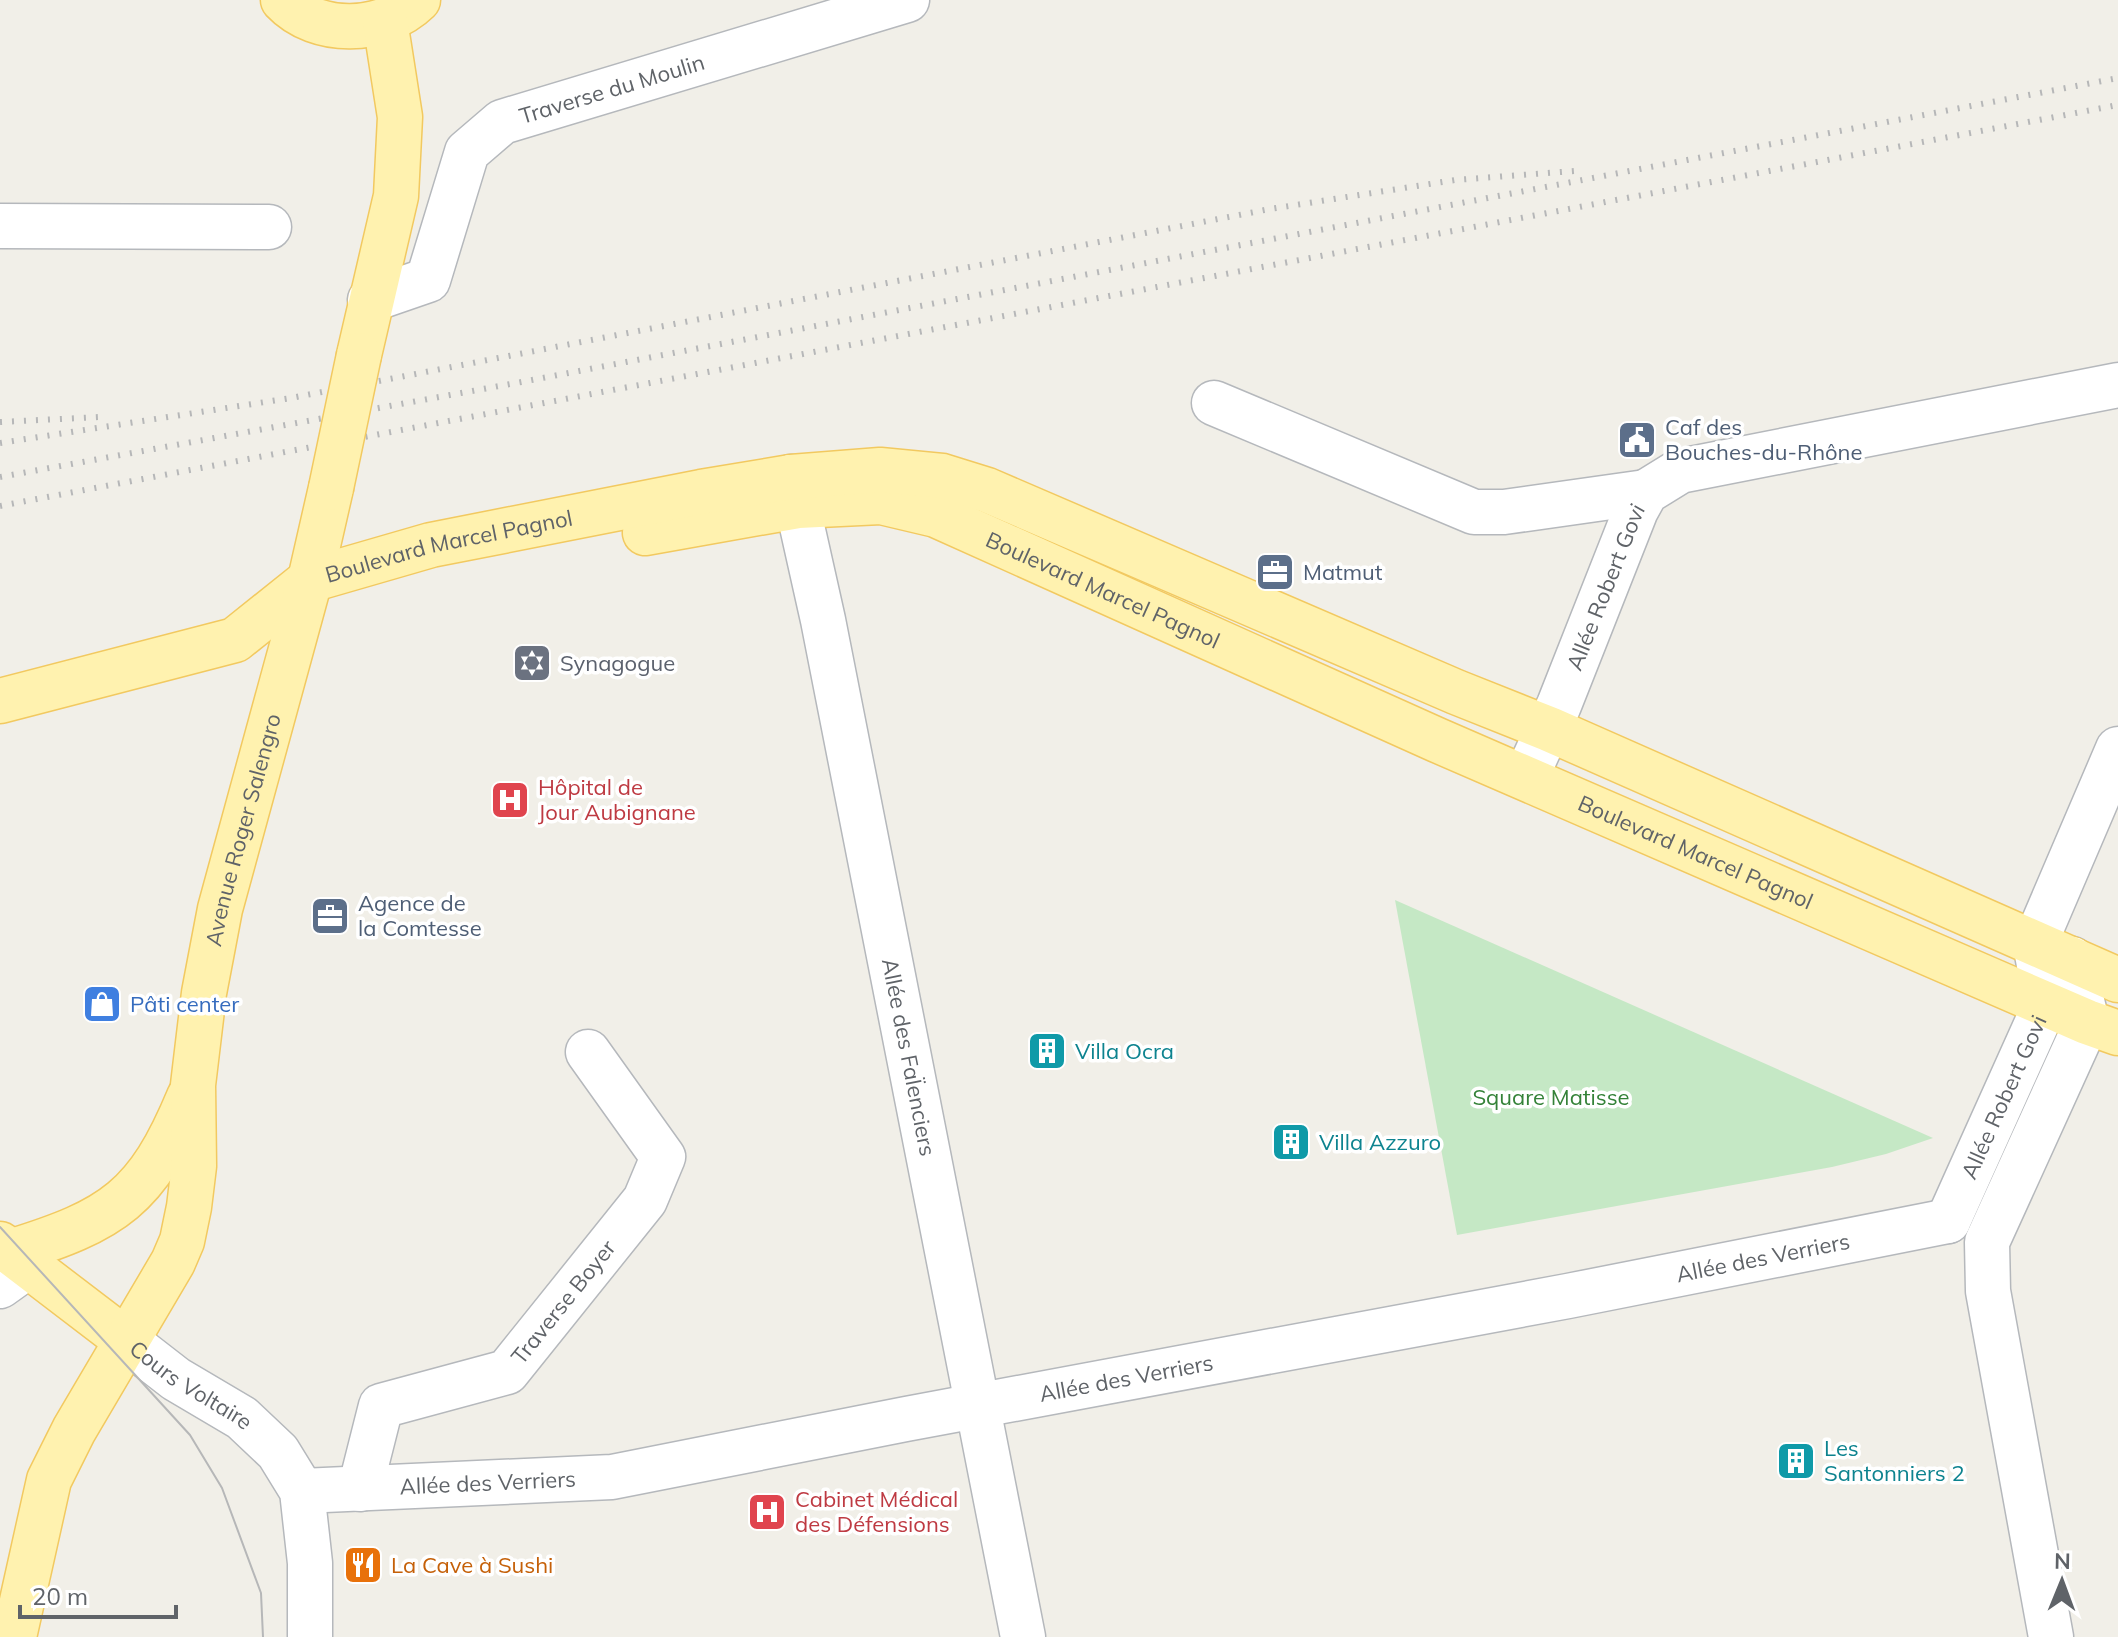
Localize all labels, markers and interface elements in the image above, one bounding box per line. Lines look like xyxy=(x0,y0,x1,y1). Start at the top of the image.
street label: Traverse du Moulin xyxy=(516,48,708,130)
place label: Caf des Bouches-du-Rhône xyxy=(1665,413,1862,466)
public building icon: Caf des Bouches-du-Rhône xyxy=(1616,419,1658,461)
street label: Allée Robert Govi xyxy=(1560,498,1651,674)
street label: Boulevard Marcel Pagnol xyxy=(322,504,575,589)
street label: Boulevard Marcel Pagnol xyxy=(982,525,1224,655)
office icon: Matmut xyxy=(1254,551,1296,593)
place label: Matmut xyxy=(1303,558,1383,586)
synagogue icon: Synagogue xyxy=(511,642,553,684)
place label: Synagogue xyxy=(560,649,675,677)
street label: Avenue Roger Salengro xyxy=(199,710,287,949)
place label: Hôpital de Jour Aubignane xyxy=(538,773,696,826)
hospital icon: Hôpital de Jour Aubignane xyxy=(489,779,531,821)
street label: Boulevard Marcel Pagnol xyxy=(1574,789,1817,915)
place label: Agence de la Comtesse xyxy=(358,889,482,942)
office icon: Agence de la Comtesse xyxy=(309,895,351,937)
street label: Allée des FaÏenciers xyxy=(876,956,942,1158)
shop icon: Pâti center xyxy=(81,983,123,1025)
place label: Pâti center xyxy=(130,990,239,1018)
street label: Allée Robert Govi xyxy=(1955,1011,2053,1183)
building icon: Villa Ocra xyxy=(1026,1030,1068,1072)
place label: Villa Ocra xyxy=(1075,1037,1174,1065)
park label: Square Matisse xyxy=(1472,1083,1630,1111)
building icon: Villa Azzuro xyxy=(1270,1121,1312,1163)
place label: Villa Azzuro xyxy=(1319,1128,1441,1156)
street label: Allée des Verriers xyxy=(1674,1227,1852,1288)
street label: Traverse Boyer xyxy=(505,1234,622,1370)
street label: Cours Voltaire xyxy=(124,1334,259,1435)
street label: Allée des Verriers xyxy=(1037,1348,1215,1408)
place label: Les Santonniers 2 xyxy=(1824,1434,1965,1487)
building icon: Les Santonniers 2 xyxy=(1775,1440,1817,1482)
street label: Allée des Verriers xyxy=(399,1465,576,1501)
place label: Cabinet Médical des Défensions xyxy=(795,1485,958,1538)
hospital icon: Cabinet Médical des Défensions xyxy=(746,1491,788,1533)
north arrow xyxy=(2022,1541,2102,1621)
restaurant icon: La Cave à Sushi xyxy=(342,1544,384,1586)
text: N xyxy=(2054,1547,2071,1575)
place label: La Cave à Sushi xyxy=(391,1551,553,1579)
scale bar xyxy=(20,1569,176,1619)
text: 20 m xyxy=(32,1581,88,1611)

